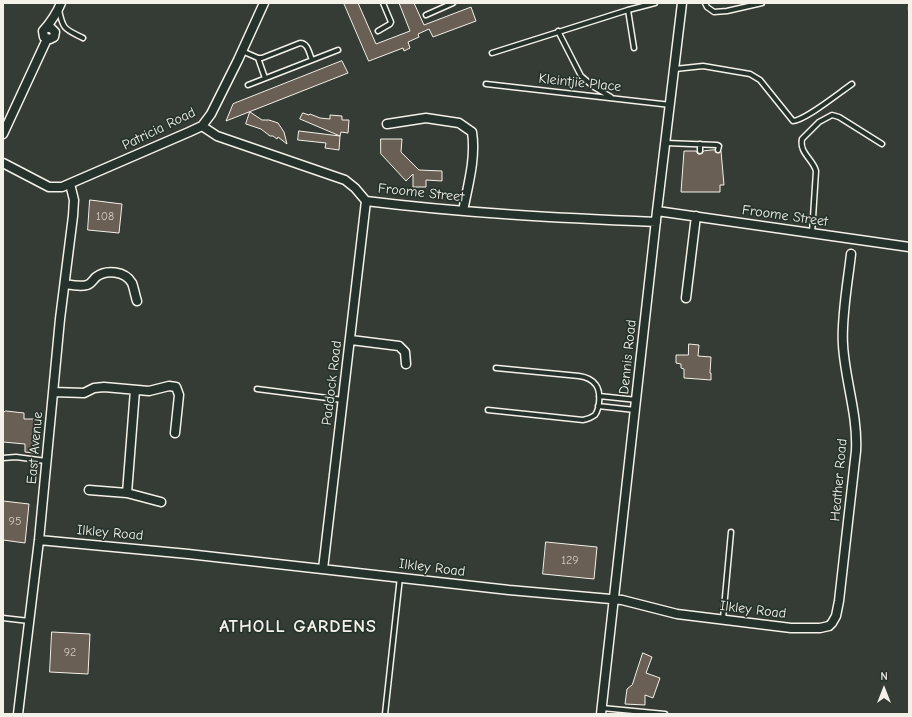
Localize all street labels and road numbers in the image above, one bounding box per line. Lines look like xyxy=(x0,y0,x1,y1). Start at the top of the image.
street label: Kleintjie Place xyxy=(538,70,622,96)
street label: Patricia Road xyxy=(120,104,198,154)
street label: Froome Street xyxy=(377,180,465,206)
street label: Froome Street xyxy=(741,202,829,230)
street label: Dennis Road xyxy=(616,319,640,395)
street label: Paddock Road xyxy=(318,340,346,426)
street label: East Avenue xyxy=(23,411,47,485)
street label: Heather Road xyxy=(827,438,851,522)
street label: Ilkley Road xyxy=(76,522,144,544)
street label: Ilkley Road xyxy=(398,556,466,580)
street label: Ilkley Road xyxy=(719,598,787,622)

